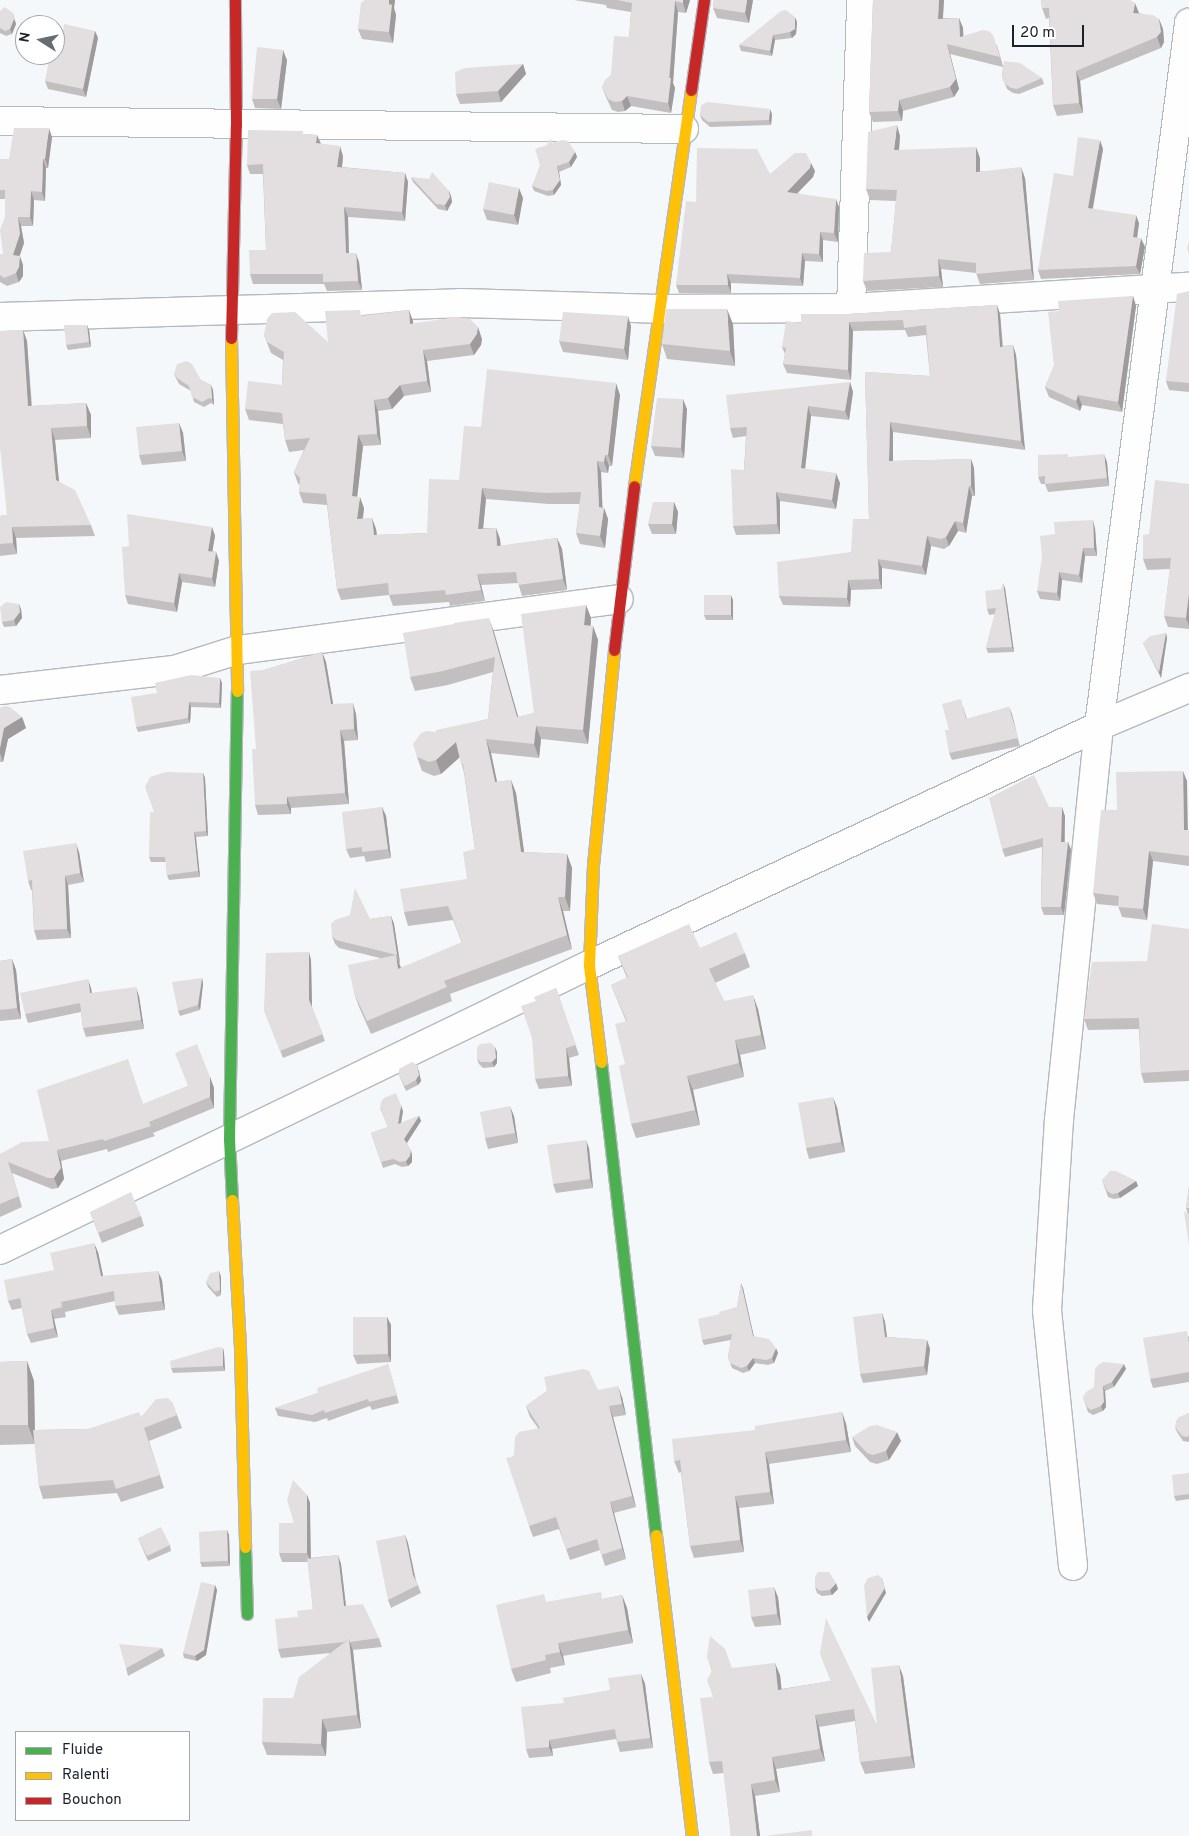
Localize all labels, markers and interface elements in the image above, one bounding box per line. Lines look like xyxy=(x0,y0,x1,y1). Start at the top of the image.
north arrow xyxy=(15,15,65,65)
scale bar xyxy=(1014,15,1086,47)
text: 20 m xyxy=(1020,24,1055,43)
text: N xyxy=(16,31,35,44)
legend xyxy=(15,1731,190,1821)
text: Fluide xyxy=(62,1741,103,1760)
text: Ralenti xyxy=(62,1766,109,1785)
text: Bouchon xyxy=(62,1791,122,1810)

